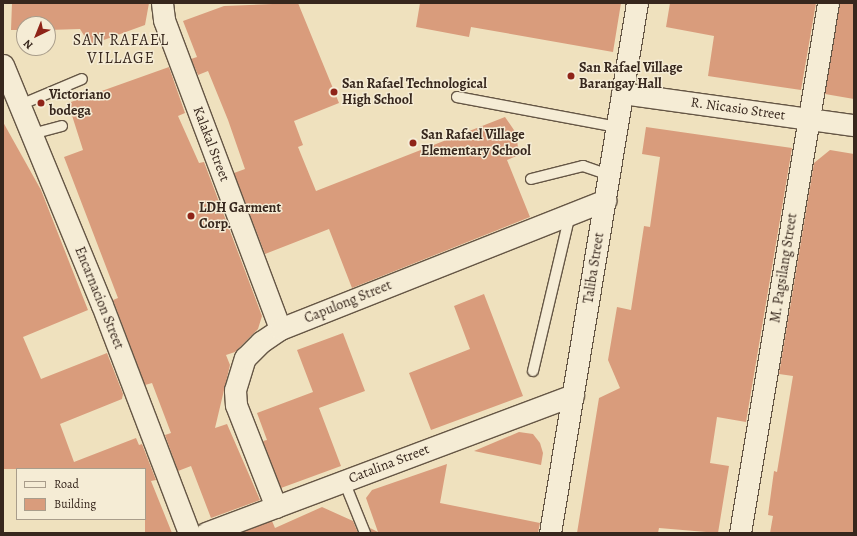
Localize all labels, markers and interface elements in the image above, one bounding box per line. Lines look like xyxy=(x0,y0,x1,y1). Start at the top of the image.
north arrow xyxy=(16,16,56,56)
district label: SAN RAFAEL VILLAGE xyxy=(73,30,169,68)
text: N xyxy=(20,36,36,53)
place label: San Rafael Village Barangay Hall xyxy=(579,60,683,92)
marker: San Rafael Village Barangay Hall xyxy=(566,71,576,81)
place label: San Rafael Technological High School xyxy=(342,76,487,108)
place label: Victoriano bodega xyxy=(49,87,111,120)
marker: San Rafael Technological High School xyxy=(329,87,339,97)
street label: R. Nicasio Street xyxy=(690,94,786,124)
marker: Victoriano bodega xyxy=(36,98,46,108)
street label: Kalakal Street xyxy=(189,104,233,184)
place label: San Rafael Village Elementary School xyxy=(421,127,531,160)
marker: San Rafael Village Elementary School xyxy=(408,138,418,148)
place label: LDH Garment Corp. xyxy=(199,200,281,232)
marker: LDH Garment Corp. xyxy=(186,211,196,221)
street label: M. Pagsilang Street xyxy=(767,212,801,324)
street label: Taliba Street xyxy=(580,231,608,305)
street label: Encarnacion Street xyxy=(71,244,127,352)
street label: Capulong Street xyxy=(302,277,394,327)
street label: Catalina Street xyxy=(346,441,432,487)
legend xyxy=(16,468,146,520)
text: Road xyxy=(54,476,79,492)
text: Building xyxy=(54,496,96,512)

